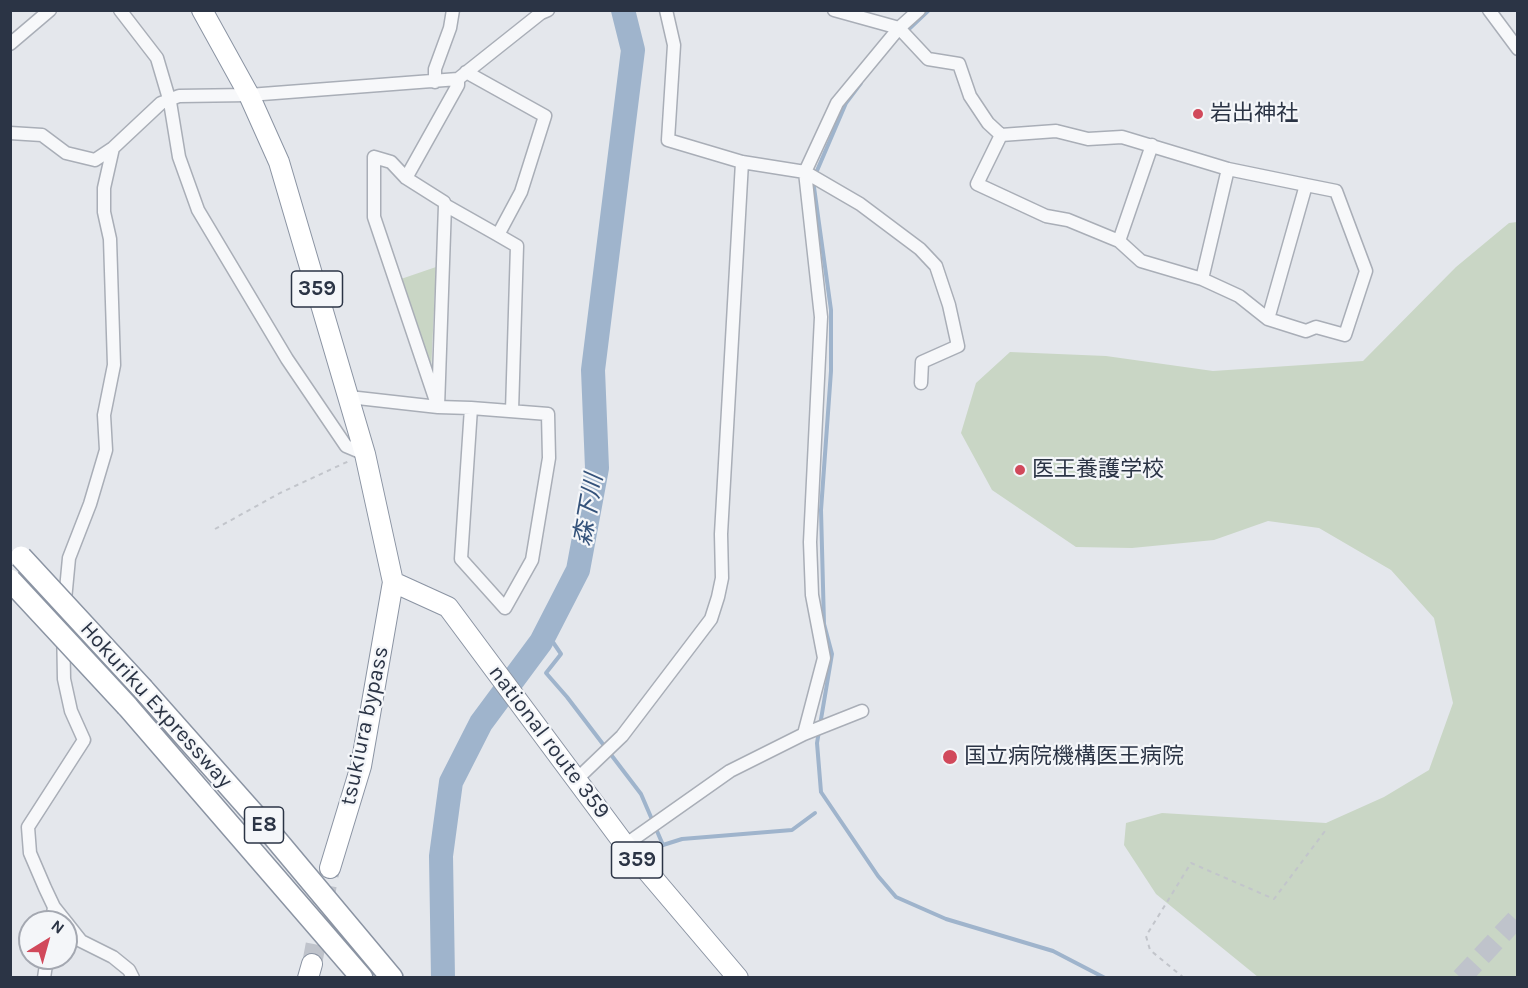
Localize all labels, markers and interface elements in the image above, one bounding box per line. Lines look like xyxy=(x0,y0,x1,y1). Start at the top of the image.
place label: 岩出神社 xyxy=(1210,101,1298,127)
marker: 岩出神社 xyxy=(1191,107,1205,121)
road number: 359 xyxy=(292,271,342,307)
place label: 医王養護学校 xyxy=(1032,457,1164,483)
marker: 医王養護学校 xyxy=(1013,463,1027,477)
water label: 森下川 xyxy=(569,472,609,548)
street label: Hokuriku Expressway xyxy=(74,616,238,794)
street label: tsukiura bypass xyxy=(335,644,395,808)
street label: national route 359 xyxy=(483,660,615,824)
place label: 国立病院機構医王病院 xyxy=(964,744,1184,770)
marker: 国立病院機構医王病院 xyxy=(941,748,959,766)
road number: E8 xyxy=(244,807,284,843)
road number: 359 xyxy=(612,842,662,878)
north arrow xyxy=(18,910,78,970)
text: N xyxy=(48,916,68,938)

